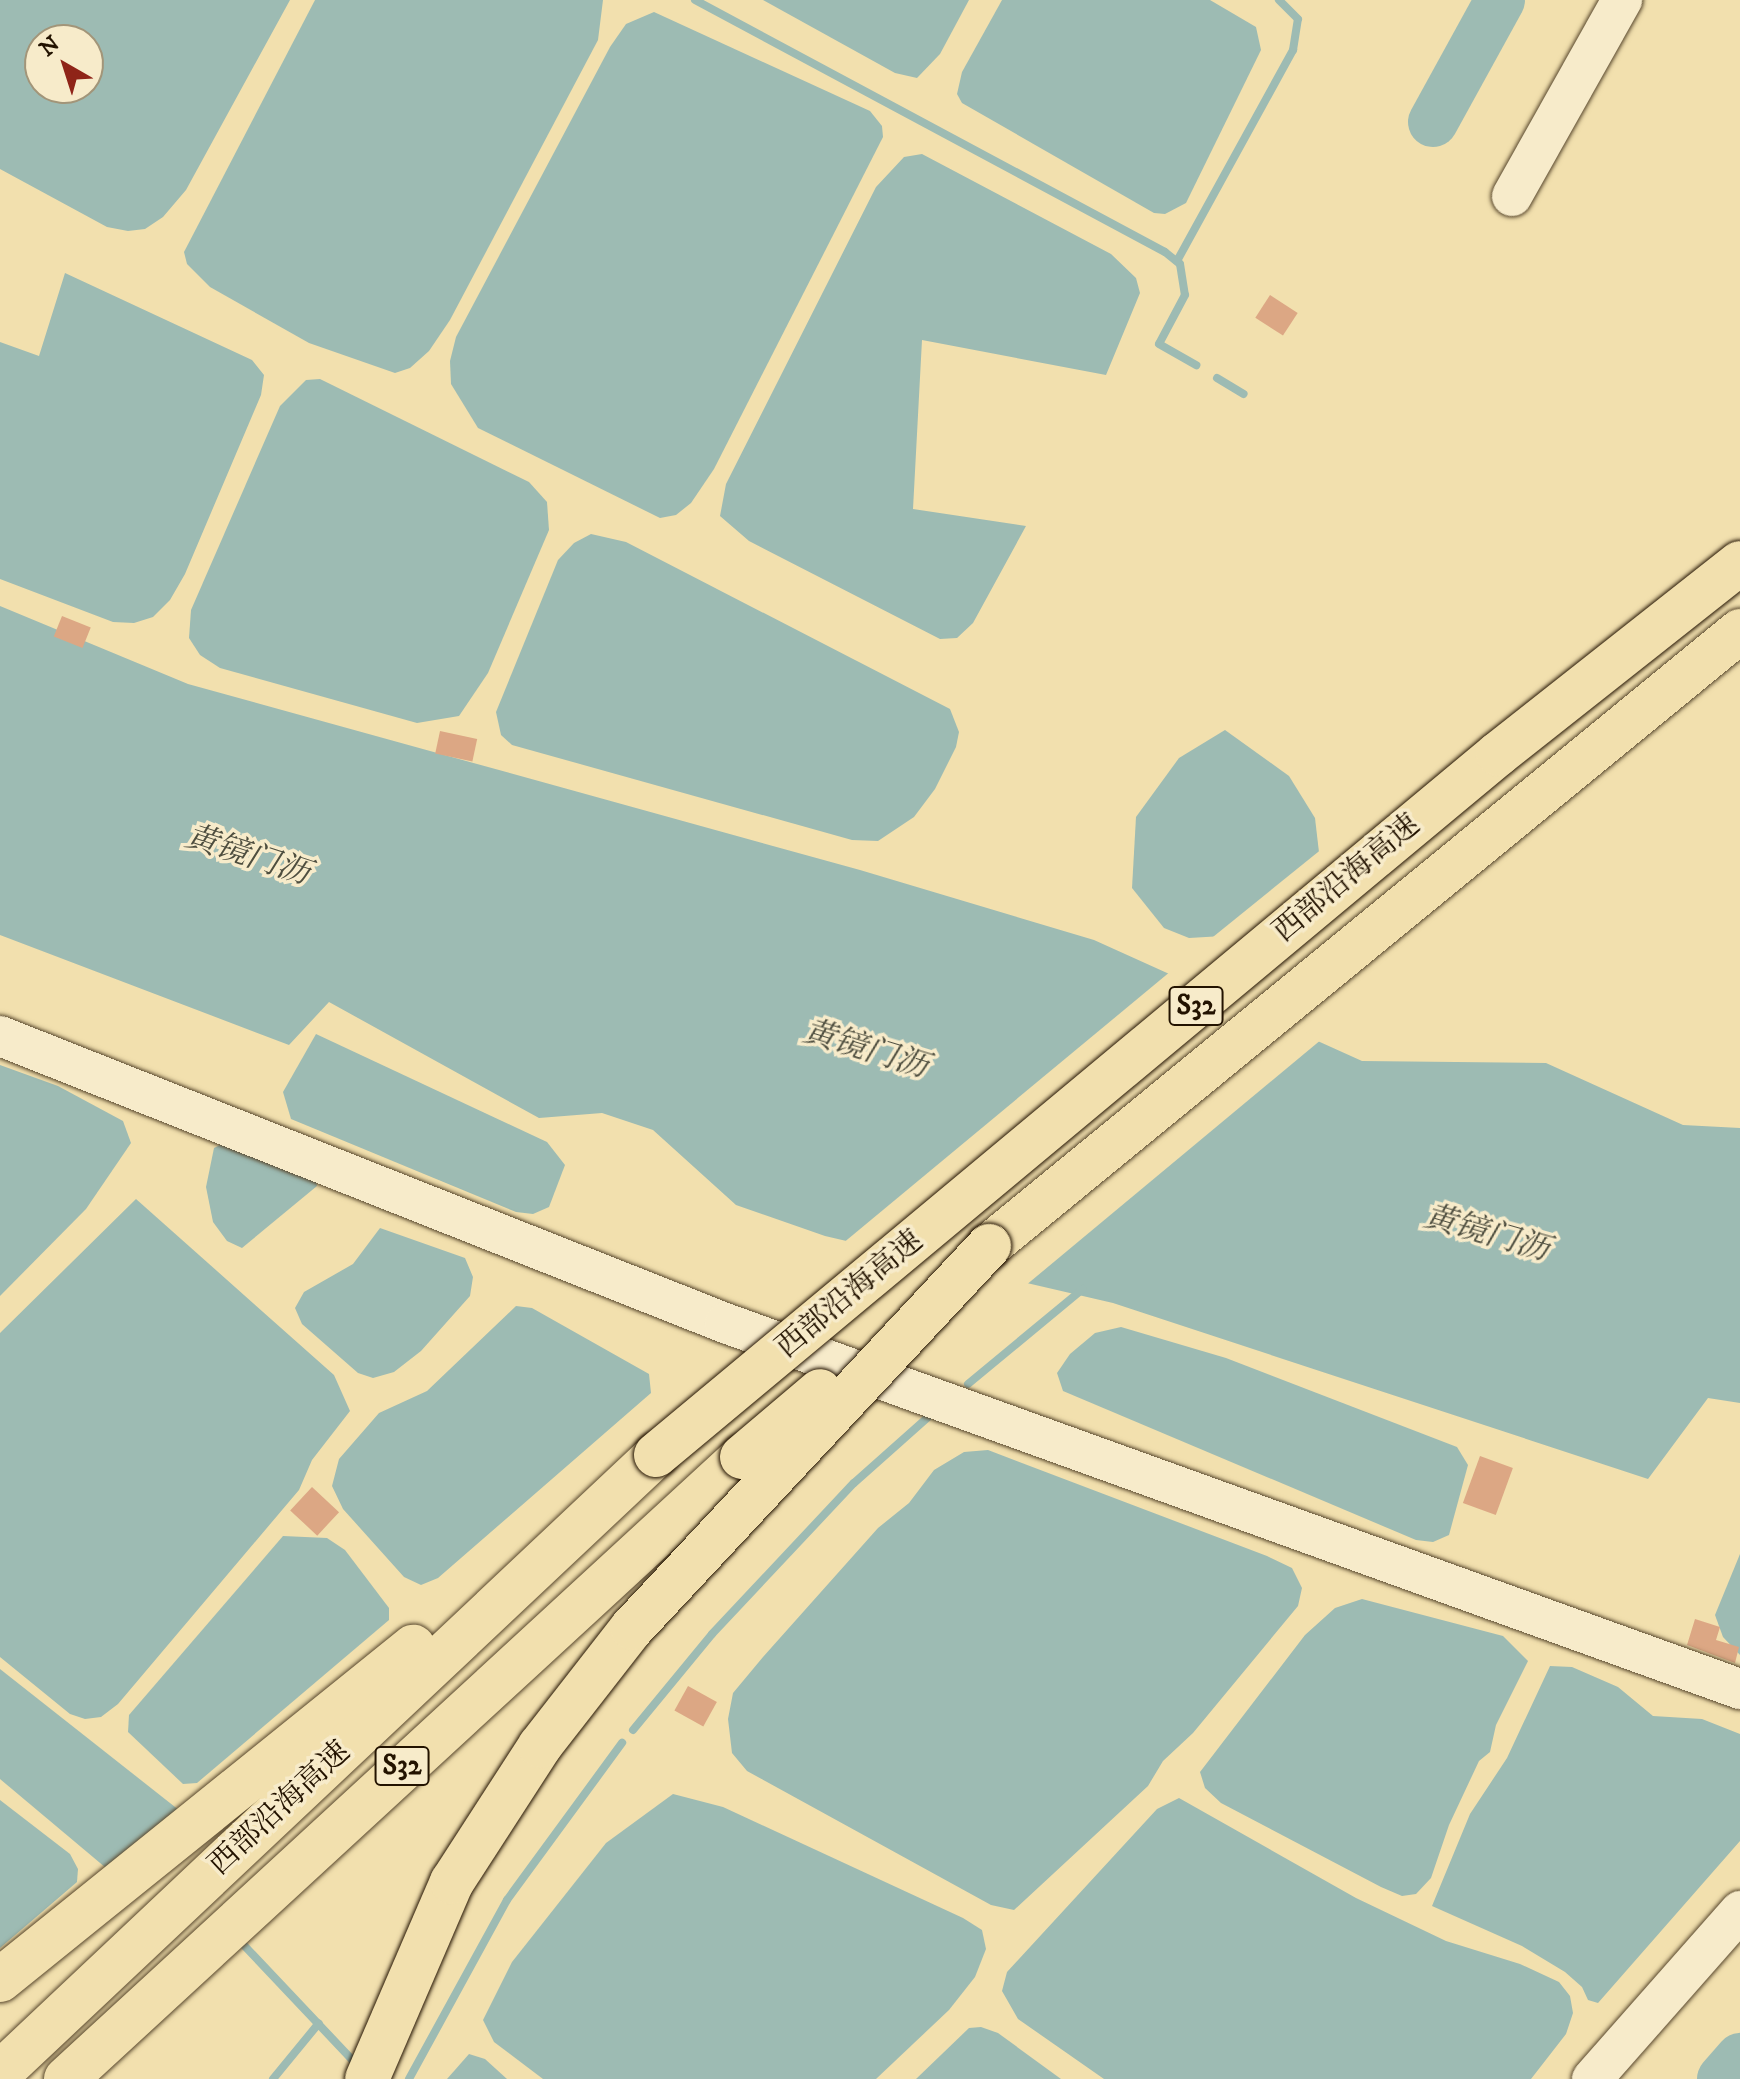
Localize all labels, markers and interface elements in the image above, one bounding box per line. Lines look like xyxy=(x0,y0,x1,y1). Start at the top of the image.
north arrow xyxy=(24,24,104,104)
text: N xyxy=(34,30,65,63)
street label: 西部沿海高速 xyxy=(1266,807,1428,951)
water label: 黄镜门沥 xyxy=(180,818,314,894)
road number: S32 xyxy=(1168,982,1224,1030)
water label: 黄镜门沥 xyxy=(798,1013,932,1087)
water label: 黄镜门沥 xyxy=(1419,1198,1553,1270)
street label: 西部沿海高速 xyxy=(769,1223,931,1367)
street label: 西部沿海高速 xyxy=(202,1734,358,1884)
road number: S32 xyxy=(374,1742,430,1790)

